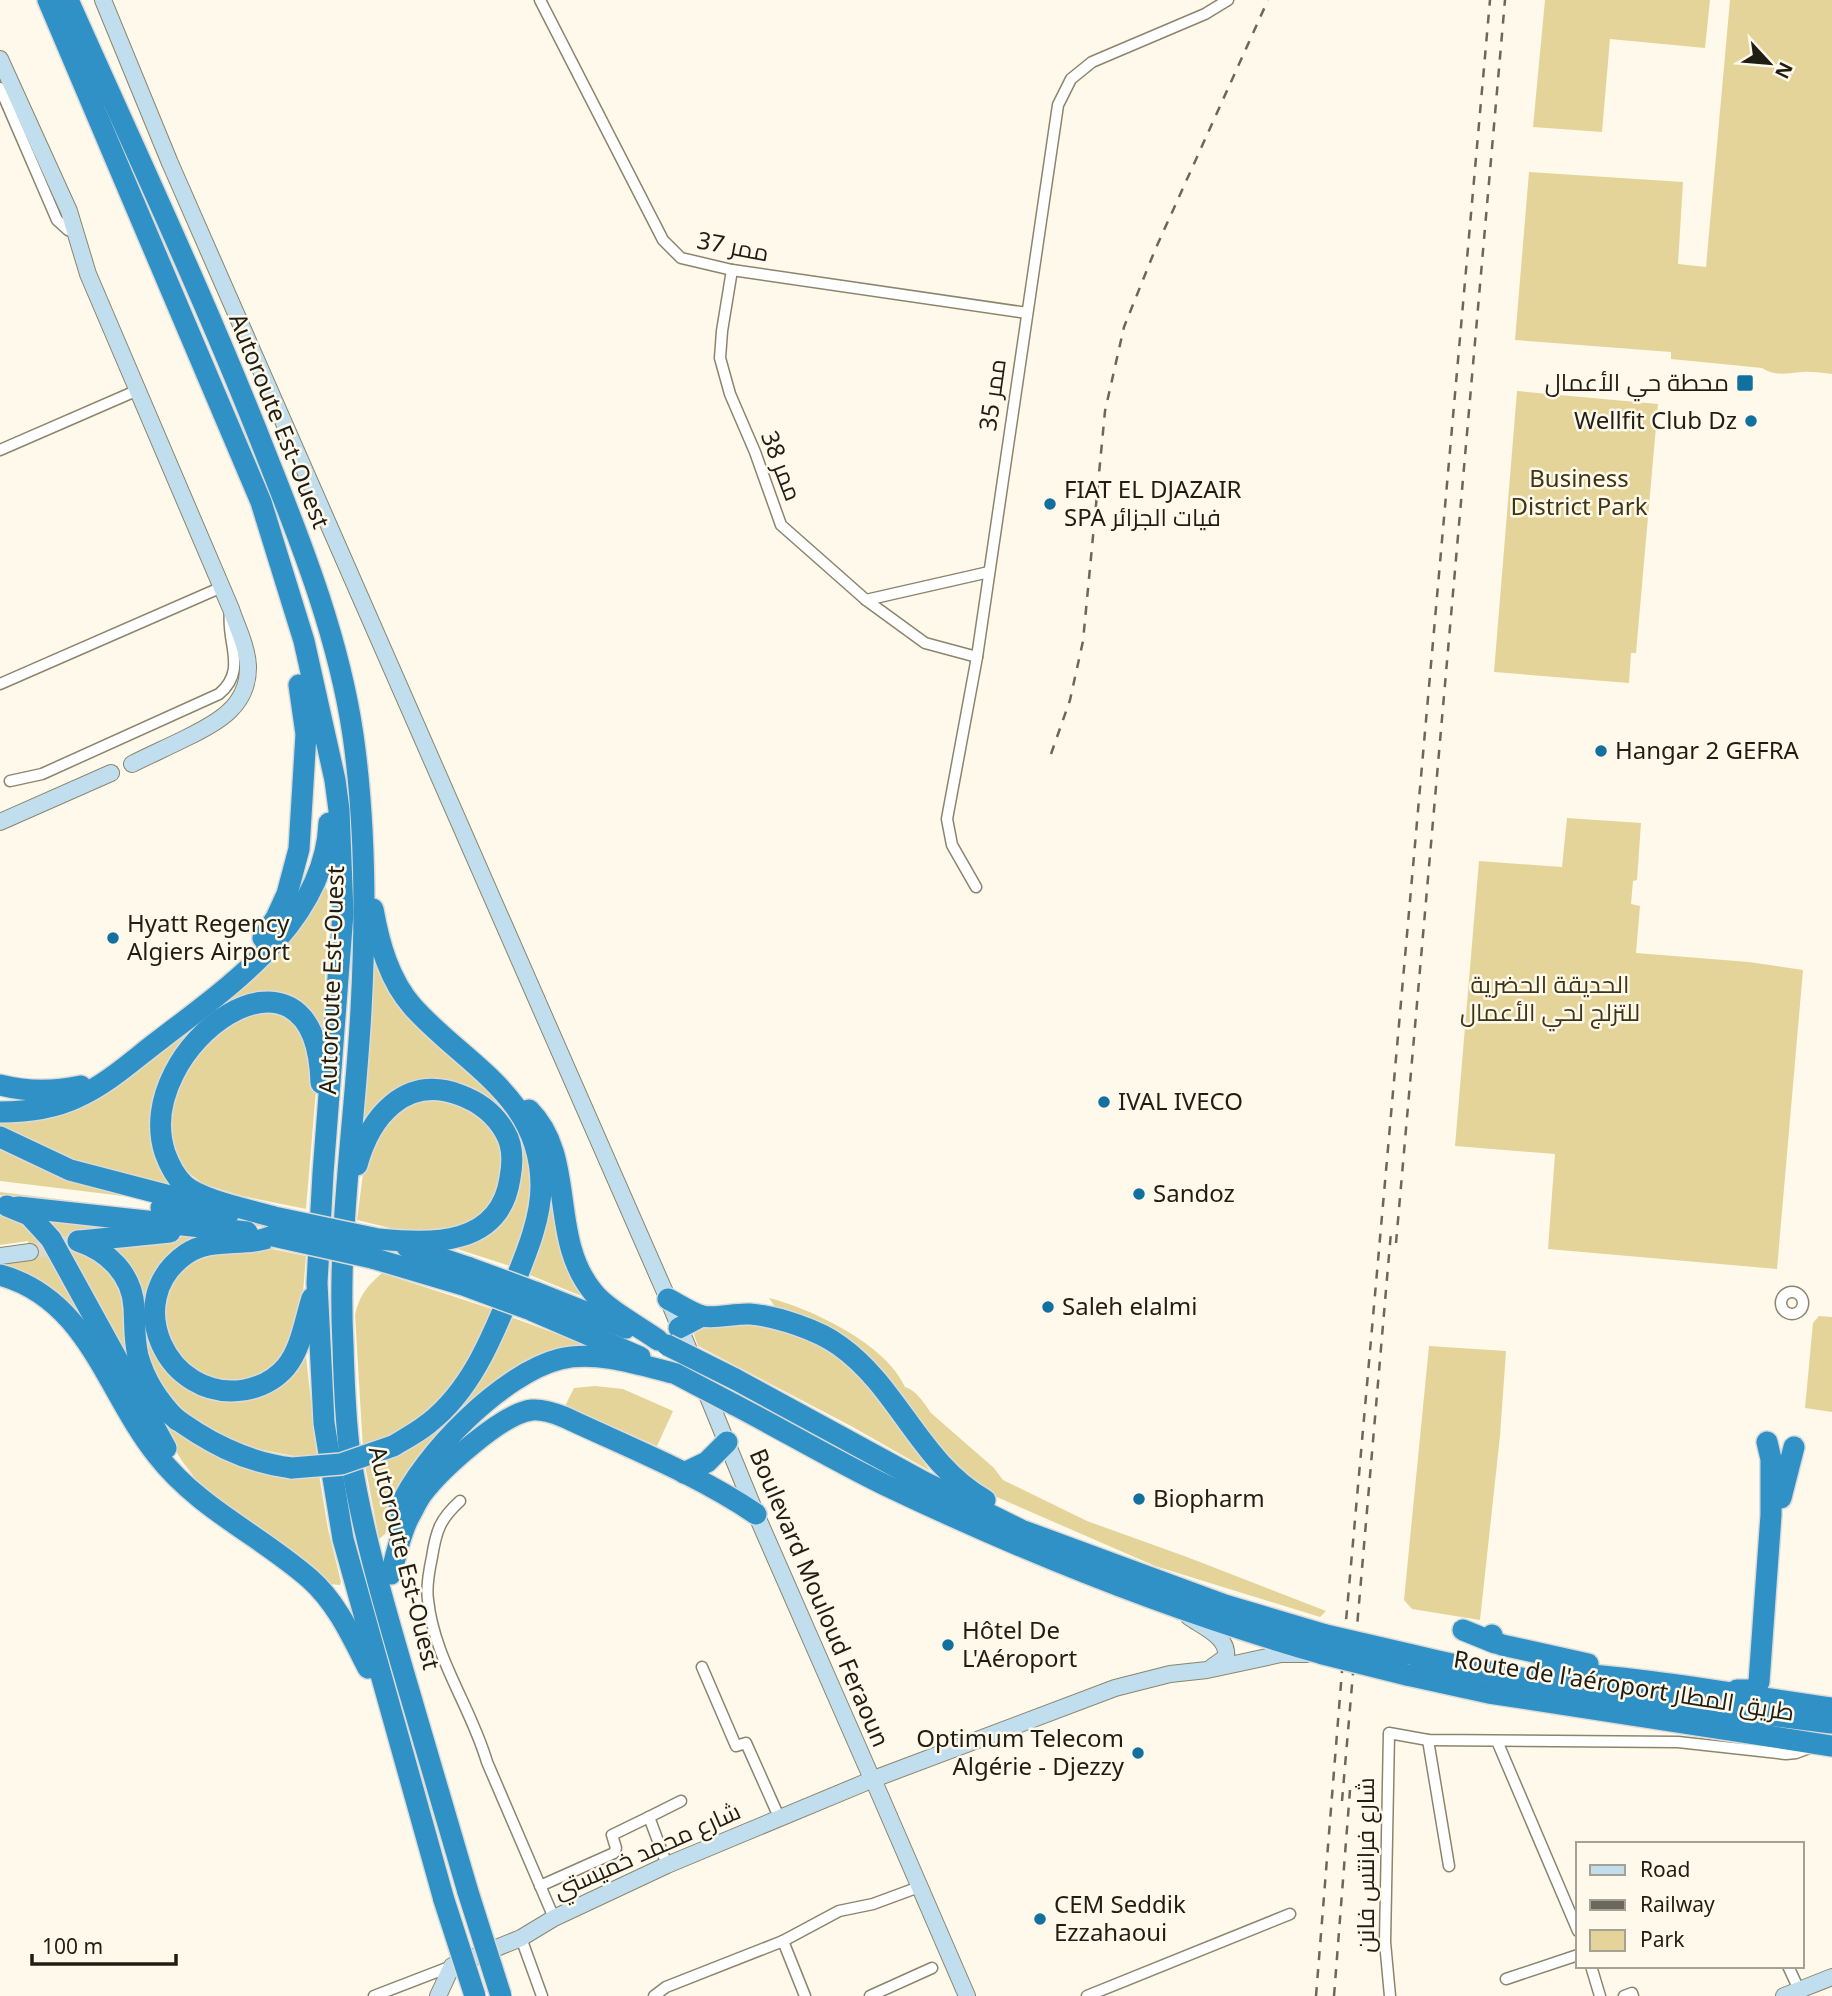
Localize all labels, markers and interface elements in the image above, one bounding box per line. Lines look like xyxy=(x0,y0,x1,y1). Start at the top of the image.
north arrow xyxy=(1734,28,1804,98)
text: N xyxy=(1769,58,1799,83)
street label: ممر 37 xyxy=(695,222,772,269)
street label: Autoroute Est-Ouest xyxy=(222,308,339,533)
street label: ممر 35 xyxy=(970,357,1013,433)
place label: محطة حي الأعمال xyxy=(1545,365,1729,402)
marker: محطة حي الأعمال xyxy=(1735,373,1755,393)
place label: Wellfit Club Dz xyxy=(1574,403,1737,436)
marker: Wellfit Club Dz xyxy=(1743,413,1759,429)
street label: ممر 38 xyxy=(754,426,811,505)
park label: Business District Park xyxy=(1510,461,1648,522)
place label: FIAT EL DJAZAIR SPA فيات الجزائر xyxy=(1064,472,1242,533)
marker: FIAT EL DJAZAIR SPA فيات الجزائر xyxy=(1042,496,1058,512)
place label: Hangar 2 GEFRA xyxy=(1615,733,1800,766)
marker: Hangar 2 GEFRA xyxy=(1593,743,1609,759)
street label: Autoroute Est-Ouest xyxy=(310,865,351,1095)
place label: Hyatt Regency Algiers Airport xyxy=(127,906,290,967)
marker: Hyatt Regency Algiers Airport xyxy=(105,930,121,946)
park label: الحديقة الحضرية للتزلج لحي الأعمال xyxy=(1460,967,1640,1032)
place label: IVAL IVECO xyxy=(1118,1084,1243,1117)
marker: IVAL IVECO xyxy=(1096,1094,1112,1110)
place label: Sandoz xyxy=(1153,1176,1235,1209)
marker: Sandoz xyxy=(1131,1186,1147,1202)
place label: Saleh elalmi xyxy=(1062,1289,1197,1322)
marker: Saleh elalmi xyxy=(1040,1299,1056,1315)
street label: Autoroute Est-Ouest xyxy=(362,1443,449,1673)
street label: Boulevard Mouloud Feraoun xyxy=(742,1443,898,1752)
place label: Biopharm xyxy=(1153,1481,1265,1514)
marker: Biopharm xyxy=(1131,1491,1147,1507)
place label: Hôtel De L'Aéroport xyxy=(962,1613,1077,1674)
marker: Hôtel De L'Aéroport xyxy=(940,1637,956,1653)
street label: Route de l'aéroport طريق المطار xyxy=(1451,1641,1797,1728)
place label: Optimum Telecom Algérie - Djezzy xyxy=(916,1721,1125,1782)
marker: Optimum Telecom Algérie - Djezzy xyxy=(1130,1745,1146,1761)
street label: شارع فرانتس فانن xyxy=(1348,1777,1382,1953)
street label: شارع محمد خميستي xyxy=(548,1794,747,1909)
legend xyxy=(1576,1842,1804,1968)
text: Road xyxy=(1640,1855,1690,1883)
place label: CEM Seddik Ezzahaoui xyxy=(1054,1887,1186,1948)
text: Railway xyxy=(1640,1890,1715,1918)
marker: CEM Seddik Ezzahaoui xyxy=(1032,1911,1048,1927)
scale bar xyxy=(32,1923,175,1967)
text: Park xyxy=(1640,1925,1685,1953)
text: 100 m xyxy=(42,1932,103,1960)

